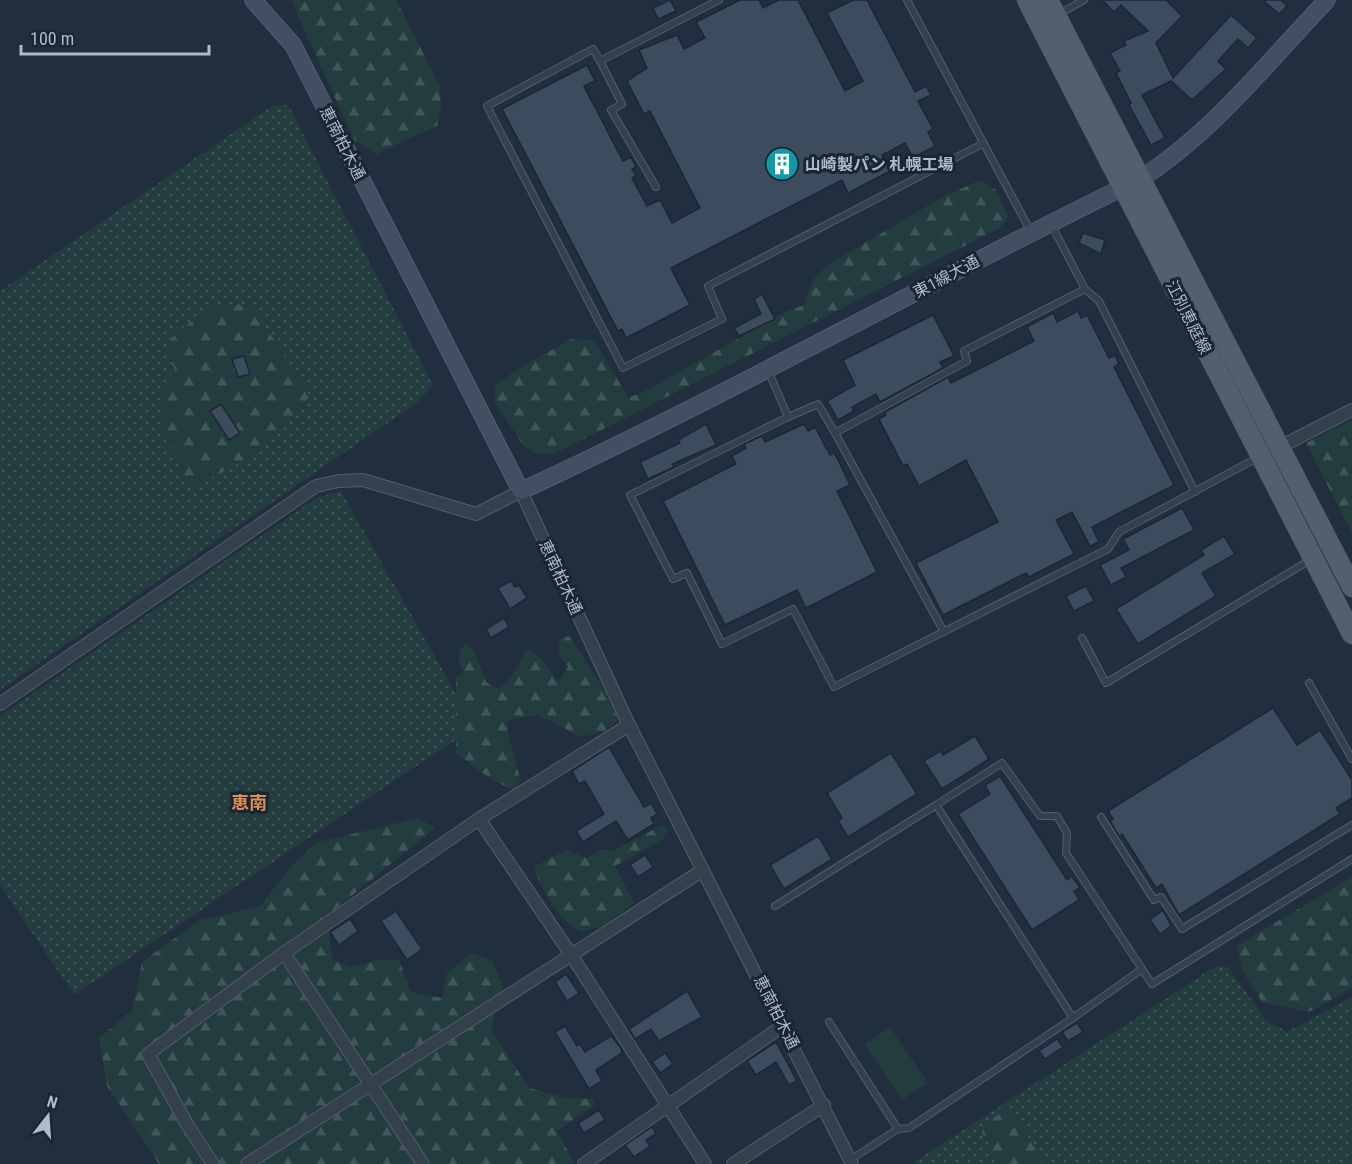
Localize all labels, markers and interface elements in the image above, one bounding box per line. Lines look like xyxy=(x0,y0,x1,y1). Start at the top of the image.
scale bar xyxy=(21,18,208,56)
text: 100 m xyxy=(30,28,74,49)
street label: 恵南柏木通 xyxy=(316,103,369,183)
building icon: 山崎製パン 札幌工場 xyxy=(764,146,800,182)
place label: 山崎製パン 札幌工場 xyxy=(805,155,954,174)
street label: 東1線大通 xyxy=(910,251,982,302)
street label: 江別恵庭線 xyxy=(1162,277,1215,357)
street label: 恵南柏木通 xyxy=(535,537,586,617)
district label: 恵南 xyxy=(231,792,267,813)
street label: 恵南柏木通 xyxy=(750,972,803,1052)
north arrow xyxy=(18,1086,78,1146)
text: N xyxy=(45,1092,60,1113)

